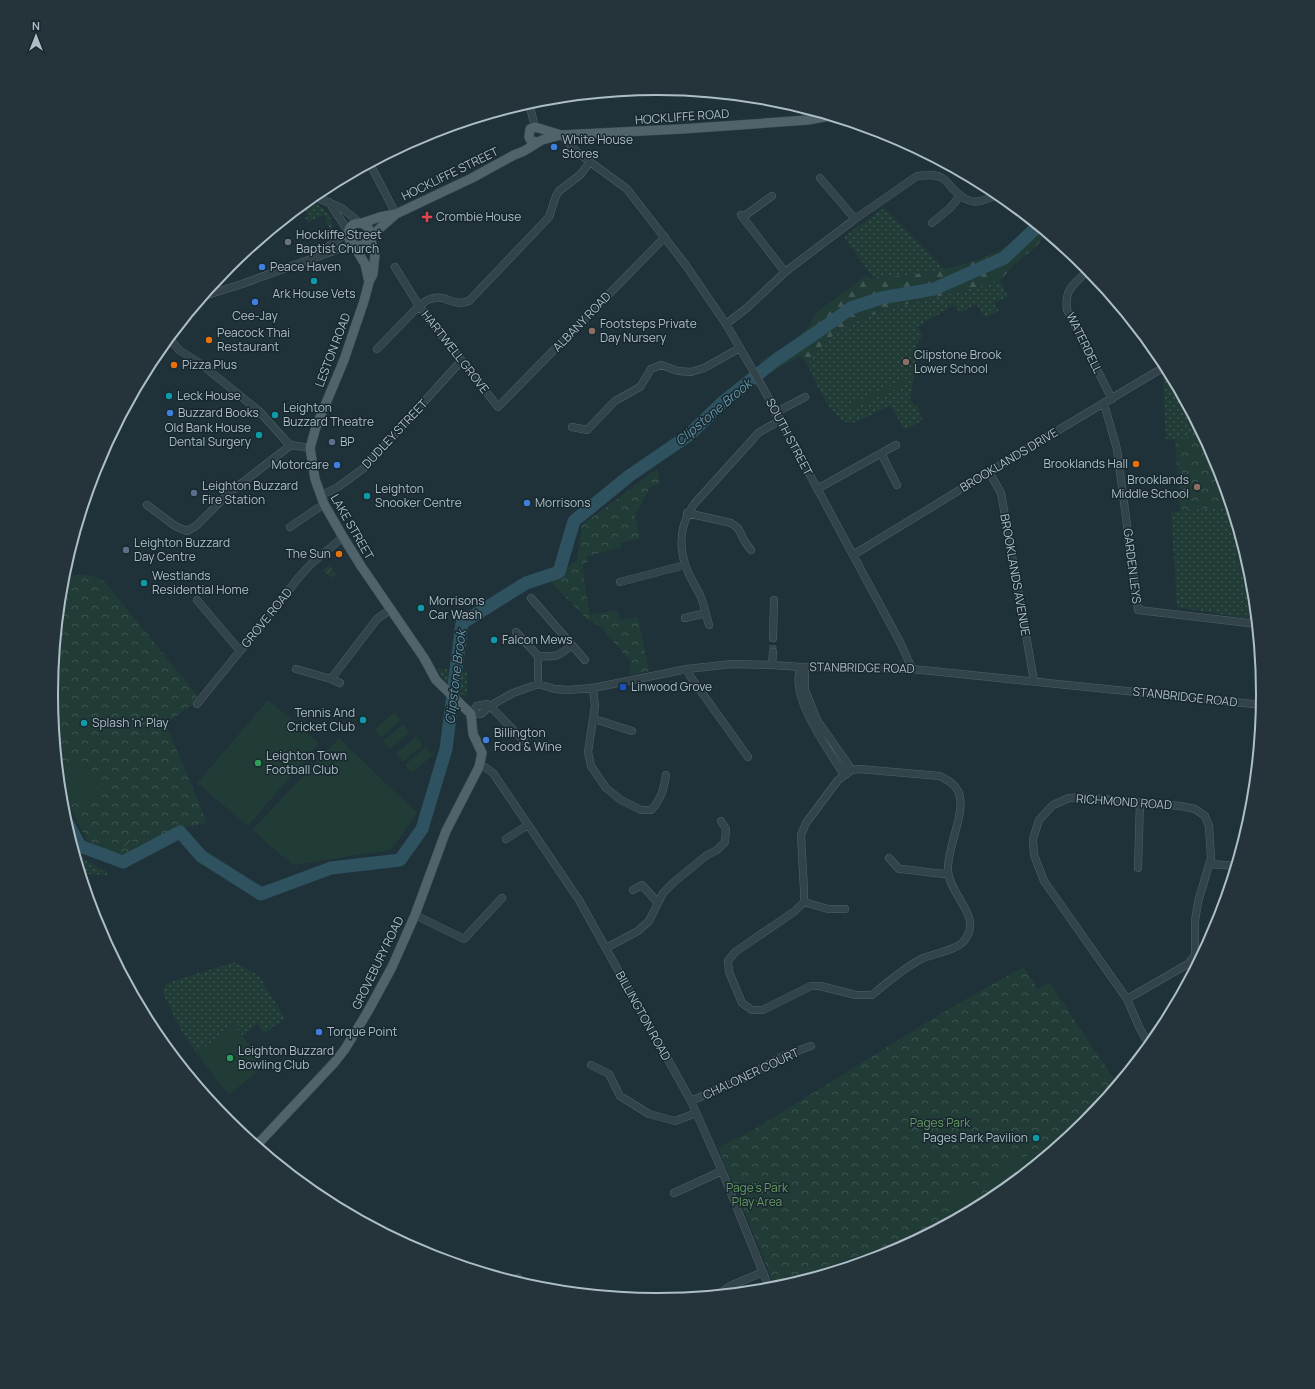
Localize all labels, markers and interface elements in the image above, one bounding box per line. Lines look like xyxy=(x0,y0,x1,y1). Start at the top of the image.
north arrow xyxy=(16,16,56,56)
text: N xyxy=(32,18,40,33)
street label: HOCKLIFFE ROAD xyxy=(634,105,730,128)
place label: White House Stores xyxy=(562,131,633,162)
street label: HOCKLIFFE STREET xyxy=(398,142,502,204)
marker: White House Stores xyxy=(549,142,559,152)
place label: Crombie House xyxy=(436,208,521,225)
marker: Crombie House xyxy=(421,211,433,223)
place label: Hockliffe Street Baptist Church xyxy=(296,226,382,257)
marker: Hockliffe Street Baptist Church xyxy=(283,237,293,247)
place label: Peace Haven xyxy=(270,258,341,275)
marker: Peace Haven xyxy=(257,262,267,272)
marker: Ark House Vets xyxy=(309,276,319,286)
place label: Ark House Vets xyxy=(272,285,356,302)
street label: ALBANY ROAD xyxy=(549,288,615,355)
marker: Cee-Jay xyxy=(250,297,260,307)
place label: Cee-Jay xyxy=(232,307,278,324)
street label: HARTWELL GROVE xyxy=(418,307,493,397)
street label: WATERDELL xyxy=(1062,309,1107,376)
street label: LESTON ROAD xyxy=(311,310,354,389)
place label: Footsteps Private Day Nursery xyxy=(600,315,697,346)
place label: Peacock Thai Restaurant xyxy=(217,324,290,355)
marker: Footsteps Private Day Nursery xyxy=(587,326,597,336)
marker: Peacock Thai Restaurant xyxy=(204,335,214,345)
place label: Clipstone Brook Lower School xyxy=(914,346,1002,377)
place label: Pizza Plus xyxy=(182,356,237,373)
marker: Clipstone Brook Lower School xyxy=(901,357,911,367)
marker: Pizza Plus xyxy=(169,360,179,370)
water label: Clipstone Brook xyxy=(671,373,757,449)
place label: Leck House xyxy=(177,387,241,404)
marker: Leck House xyxy=(164,391,174,401)
street label: DUDLEY STREET xyxy=(358,395,432,472)
street label: SOUTH STREET xyxy=(762,395,817,479)
place label: Leighton Buzzard Theatre xyxy=(283,399,374,430)
place label: Buzzard Books xyxy=(178,404,259,421)
marker: Buzzard Books xyxy=(165,408,175,418)
marker: Leighton Buzzard Theatre xyxy=(270,410,280,420)
place label: Old Bank House Dental Surgery xyxy=(165,419,252,450)
street label: BROOKLANDS DRIVE xyxy=(956,423,1061,496)
marker: Old Bank House Dental Surgery xyxy=(254,430,264,440)
place label: BP xyxy=(340,433,355,450)
marker: BP xyxy=(327,437,337,447)
place label: Brooklands Hall xyxy=(1043,455,1128,472)
place label: Motorcare xyxy=(271,456,329,473)
marker: Brooklands Hall xyxy=(1131,459,1141,469)
marker: Motorcare xyxy=(332,460,342,470)
place label: Brooklands Middle School xyxy=(1112,471,1189,502)
place label: Leighton Buzzard Fire Station xyxy=(202,477,298,508)
place label: Leighton Snooker Centre xyxy=(375,480,462,511)
marker: Brooklands Middle School xyxy=(1192,482,1202,492)
marker: Leighton Buzzard Fire Station xyxy=(189,488,199,498)
street label: LAKE STREET xyxy=(327,491,378,563)
marker: Leighton Snooker Centre xyxy=(362,491,372,501)
place label: Morrisons xyxy=(535,494,590,511)
marker: Morrisons xyxy=(522,498,532,508)
street label: BROOKLANDS AVENUE xyxy=(996,513,1035,637)
street label: GARDEN LEYS xyxy=(1119,527,1146,604)
place label: Leighton Buzzard Day Centre xyxy=(134,534,230,565)
marker: Leighton Buzzard Day Centre xyxy=(121,545,131,555)
place label: The Sun xyxy=(286,545,331,562)
marker: The Sun xyxy=(334,549,344,559)
place label: Westlands Residential Home xyxy=(152,567,249,598)
marker: Westlands Residential Home xyxy=(139,578,149,588)
street label: GROVE ROAD xyxy=(237,584,296,651)
place label: Morrisons Car Wash xyxy=(429,592,484,623)
marker: Morrisons Car Wash xyxy=(416,603,426,613)
water label: Clipstone Brook xyxy=(440,626,470,725)
place label: Falcon Mews xyxy=(502,631,573,648)
marker: Falcon Mews xyxy=(489,635,499,645)
street label: STANBRIDGE ROAD xyxy=(809,658,915,677)
place label: Linwood Grove xyxy=(631,678,712,695)
marker: Linwood Grove xyxy=(618,682,628,692)
street label: STANBRIDGE ROAD xyxy=(1132,683,1238,710)
place label: Tennis And Cricket Club xyxy=(287,704,355,735)
place label: Splash 'n' Play xyxy=(92,714,169,731)
marker: Tennis And Cricket Club xyxy=(358,715,368,725)
marker: Splash 'n' Play xyxy=(79,718,89,728)
place label: Billington Food & Wine xyxy=(494,724,562,755)
marker: Billington Food & Wine xyxy=(481,735,491,745)
place label: Leighton Town Football Club xyxy=(266,747,347,778)
marker: Leighton Town Football Club xyxy=(253,758,263,768)
street label: RICHMOND ROAD xyxy=(1075,790,1173,813)
street label: GROVEBURY ROAD xyxy=(348,913,408,1012)
street label: BILLINGTON ROAD xyxy=(612,968,675,1064)
place label: Torque Point xyxy=(327,1023,398,1040)
marker: Torque Point xyxy=(314,1027,324,1037)
place label: Leighton Buzzard Bowling Club xyxy=(238,1042,334,1073)
street label: CHALONER COURT xyxy=(700,1043,802,1103)
marker: Leighton Buzzard Bowling Club xyxy=(225,1053,235,1063)
park label: Pages Park xyxy=(910,1114,971,1131)
place label: Pages Park Pavilion xyxy=(923,1129,1028,1146)
marker: Pages Park Pavilion xyxy=(1031,1133,1041,1143)
park label: Page's Park Play Area xyxy=(726,1179,789,1210)

